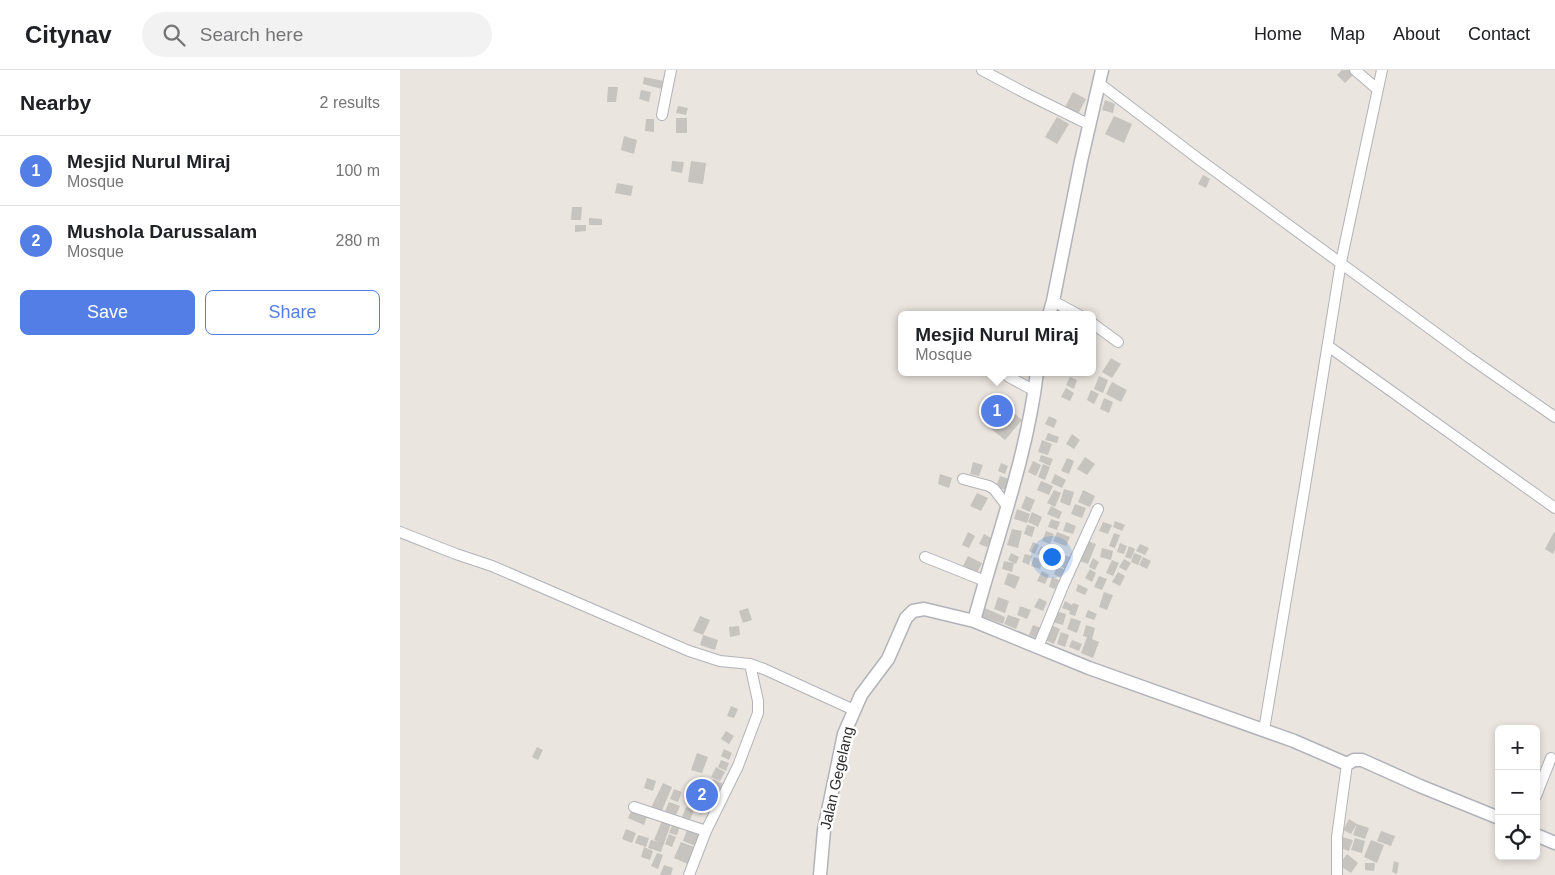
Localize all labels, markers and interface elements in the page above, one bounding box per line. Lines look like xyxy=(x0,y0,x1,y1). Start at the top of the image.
search box xyxy=(142,12,492,57)
text: Citynav xyxy=(25,21,112,48)
icon: search xyxy=(160,21,188,49)
text: Search here xyxy=(200,24,303,45)
text: Home xyxy=(1254,24,1302,44)
text: Map xyxy=(1330,24,1365,44)
text: About xyxy=(1393,24,1440,44)
text: Contact xyxy=(1468,24,1530,44)
text: Nearby xyxy=(20,91,91,114)
text: 2 results xyxy=(320,94,380,111)
text: Mesjid Nurul Miraj xyxy=(67,151,231,172)
text: 1 xyxy=(32,162,40,179)
text: 100 m xyxy=(336,162,380,179)
text: Mosque xyxy=(67,173,124,190)
text: Mushola Darussalam xyxy=(67,221,257,242)
text: 2 xyxy=(32,232,40,249)
text: 280 m xyxy=(336,232,380,249)
text: Mosque xyxy=(67,243,124,260)
button: Save xyxy=(20,290,195,335)
button: Share xyxy=(205,290,380,335)
popup xyxy=(898,311,1096,376)
text: Mesjid Nurul Miraj xyxy=(915,324,1079,345)
text: Mosque xyxy=(915,346,972,363)
pin: 1 xyxy=(981,392,1013,430)
your location xyxy=(1039,544,1065,570)
street label: Jalan Gegelang xyxy=(816,725,857,831)
map controls xyxy=(1495,725,1540,860)
button: + xyxy=(1495,725,1540,770)
button: − xyxy=(1495,770,1540,815)
pin: 2 xyxy=(686,776,718,814)
button: locate xyxy=(1495,815,1540,860)

